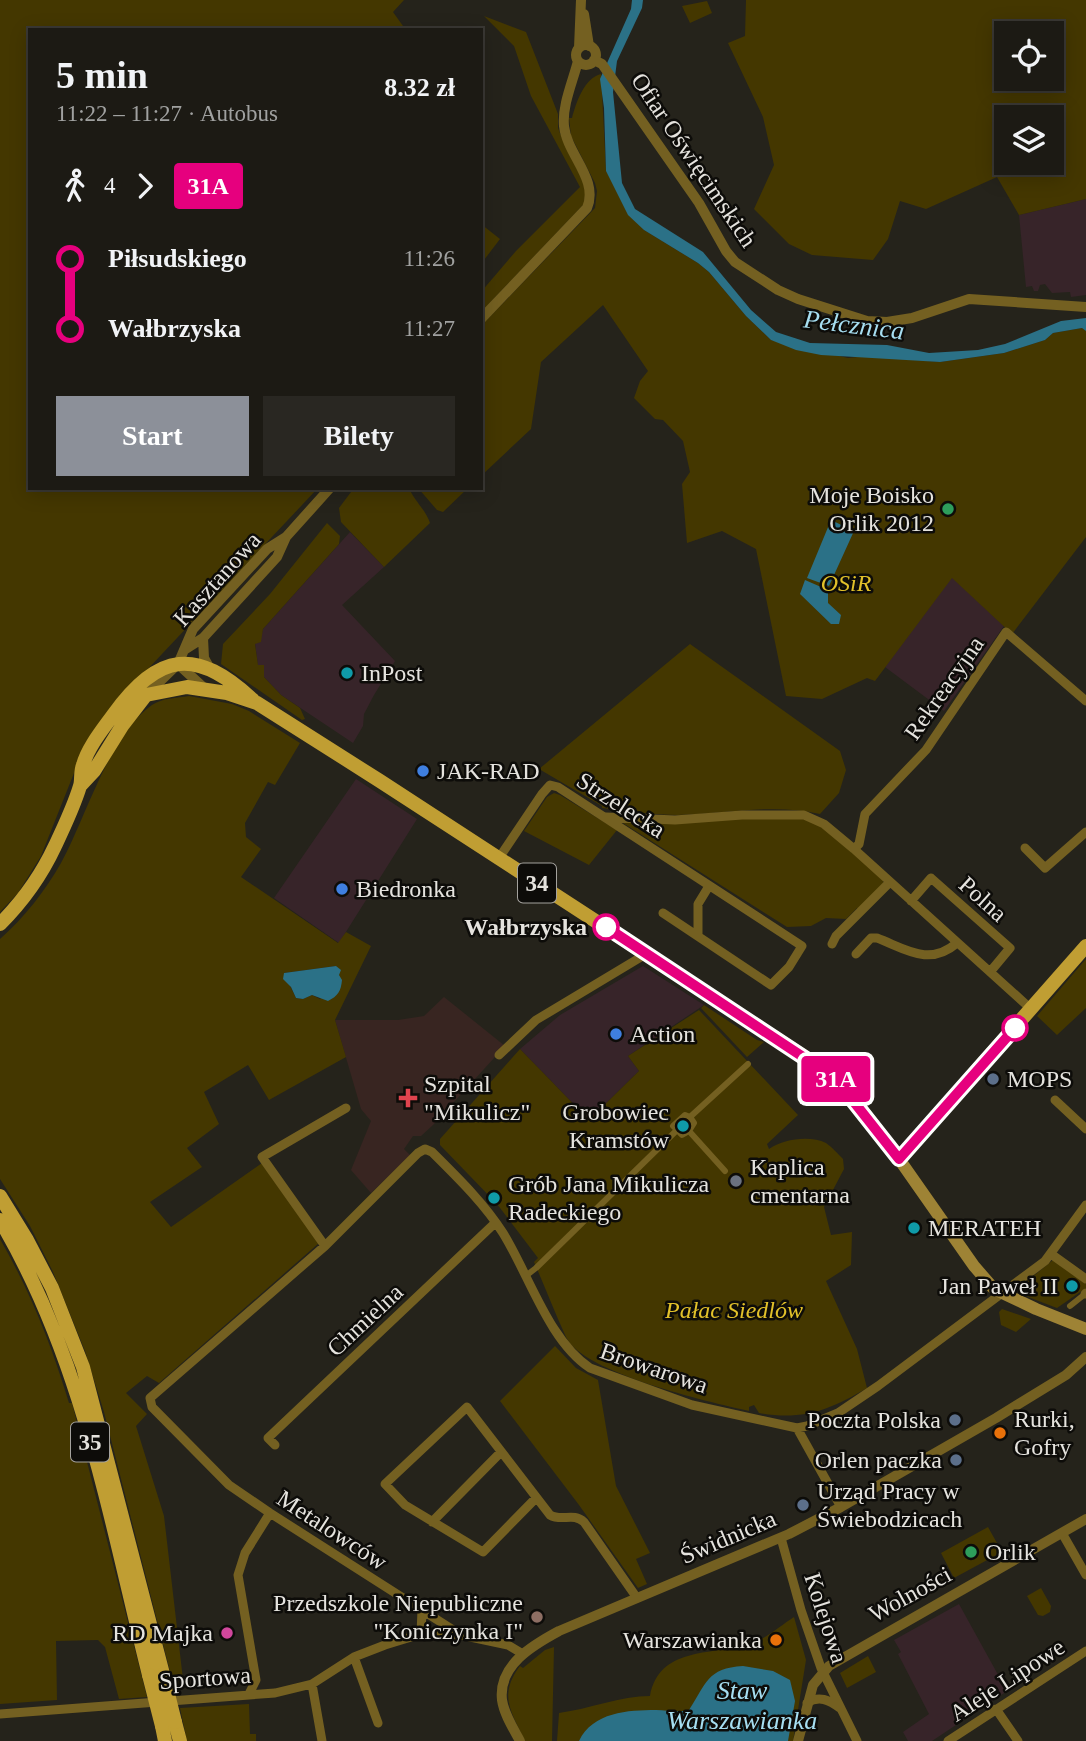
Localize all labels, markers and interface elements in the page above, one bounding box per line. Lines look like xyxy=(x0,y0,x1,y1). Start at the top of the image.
map controls xyxy=(994,21,1064,175)
button: locate xyxy=(994,21,1064,91)
text: 5 min xyxy=(56,54,148,96)
street label: Ofiar Oświęcimskich xyxy=(626,68,762,252)
text: 8.32 zł xyxy=(384,73,455,102)
text: 11:22 – 11:27 · Autobus xyxy=(56,101,278,126)
button: layers xyxy=(994,105,1064,175)
icon: walk xyxy=(56,167,94,205)
icon: forward xyxy=(126,167,164,205)
text: 4 xyxy=(104,173,116,198)
text: 31A xyxy=(188,173,229,199)
text: Piłsudskiego xyxy=(108,244,247,273)
text: 11:26 xyxy=(403,246,455,271)
water label: Pełcznica xyxy=(801,304,906,346)
text: Wałbrzyska xyxy=(108,314,241,343)
text: 11:27 xyxy=(403,316,455,341)
button: Start xyxy=(56,396,249,476)
button: Bilety xyxy=(263,396,455,476)
place label: Moje Boisko Orlik 2012 xyxy=(809,482,934,536)
marker: Moje Boisko Orlik 2012 xyxy=(940,501,956,517)
street label: Kasztanowa xyxy=(168,526,266,631)
park label: OSiR xyxy=(821,570,872,596)
street label: Rekreacyjna xyxy=(899,631,989,745)
place label: InPost xyxy=(361,660,423,686)
marker: InPost xyxy=(339,665,355,681)
place label: JAK-RAD xyxy=(437,758,540,784)
marker: JAK-RAD xyxy=(415,763,431,779)
street label: Strzelecka xyxy=(572,767,670,843)
road number: 34 xyxy=(518,863,556,902)
street label: Polna xyxy=(954,871,1012,927)
place label: Biedronka xyxy=(356,876,456,902)
marker: Biedronka xyxy=(334,881,350,897)
place label: Wałbrzyska xyxy=(464,914,587,940)
marker: Wałbrzyska xyxy=(593,914,619,940)
unlabelled marker xyxy=(1002,1015,1028,1041)
place label: Action xyxy=(630,1021,695,1047)
marker: Action xyxy=(608,1026,624,1042)
line badge: 31A xyxy=(796,1056,876,1102)
text: 31A xyxy=(815,1066,857,1092)
place label: MOPS xyxy=(1007,1066,1072,1092)
place label: Szpital "Mikulicz" xyxy=(424,1071,530,1125)
marker: MOPS xyxy=(985,1071,1001,1087)
marker: Szpital "Mikulicz" xyxy=(398,1088,418,1108)
place label: Grobowiec Kramstów xyxy=(562,1099,670,1153)
marker: Grobowiec Kramstów xyxy=(675,1118,691,1134)
place label: Kaplica cmentarna xyxy=(750,1154,850,1208)
place label: Grób Jana Mikulicza Radeckiego xyxy=(508,1171,710,1225)
marker: Kaplica cmentarna xyxy=(728,1173,744,1189)
marker: Grób Jana Mikulicza Radeckiego xyxy=(486,1190,502,1206)
place label: MERATEH xyxy=(928,1215,1041,1241)
marker: MERATEH xyxy=(906,1220,922,1236)
place label: Jan Paweł II xyxy=(939,1273,1058,1299)
street label: Chmielna xyxy=(322,1278,408,1361)
marker: Jan Paweł II xyxy=(1064,1278,1080,1294)
park label: Pałac Siedlów xyxy=(664,1297,803,1323)
street label: Browarowa xyxy=(597,1337,711,1399)
place label: Rurki, Gofry xyxy=(1014,1406,1075,1460)
place label: Poczta Polska xyxy=(807,1407,941,1433)
marker: Poczta Polska xyxy=(947,1412,963,1428)
road number: 35 xyxy=(71,1422,109,1462)
marker: Rurki, Gofry xyxy=(992,1425,1008,1441)
place label: Orlen paczka xyxy=(815,1447,942,1473)
marker: Orlen paczka xyxy=(948,1452,964,1468)
place label: Urząd Pracy w Świebodzicach xyxy=(817,1478,962,1532)
street label: Metalowców xyxy=(272,1485,392,1575)
marker: Urząd Pracy w Świebodzicach xyxy=(795,1497,811,1513)
street label: Świdnicka xyxy=(676,1505,780,1569)
place label: Orlik xyxy=(985,1539,1036,1565)
marker: Orlik xyxy=(963,1544,979,1560)
street label: Wolności xyxy=(864,1561,956,1627)
street label: Kolejowa xyxy=(799,1570,853,1667)
place label: Przedszkole Niepubliczne "Koniczynka I" xyxy=(273,1590,523,1644)
marker: Przedszkole Niepubliczne "Koniczynka I" xyxy=(529,1609,545,1625)
place label: RD Majka xyxy=(112,1620,213,1646)
marker: RD Majka xyxy=(219,1625,235,1641)
place label: Warszawianka xyxy=(623,1627,762,1653)
marker: Warszawianka xyxy=(768,1632,784,1648)
street label: Aleje Lipowe xyxy=(945,1633,1069,1727)
street label: Sportowa xyxy=(158,1662,252,1694)
water label: Staw Warszawianka xyxy=(667,1676,817,1735)

